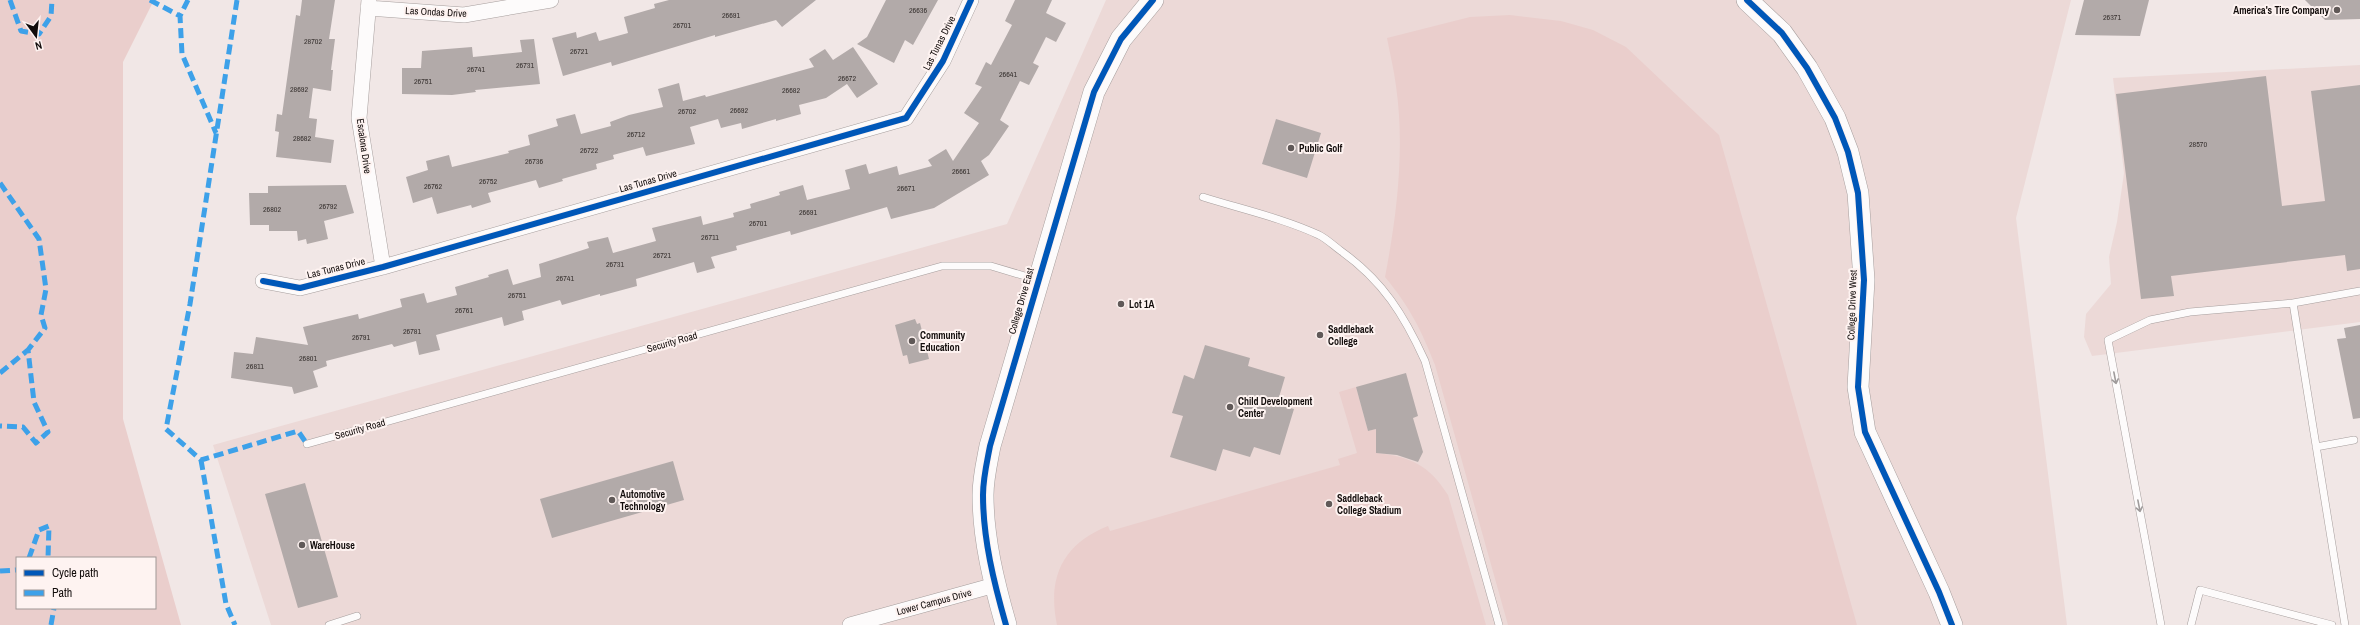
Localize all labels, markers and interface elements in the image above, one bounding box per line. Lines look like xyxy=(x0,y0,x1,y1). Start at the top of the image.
street label: Las Ondas Drive xyxy=(405,4,468,20)
place label: America's Tire Company xyxy=(2233,4,2329,17)
house number: 26636 xyxy=(909,5,927,15)
marker: America's Tire Company xyxy=(2332,5,2342,15)
house number: 26691 xyxy=(722,10,740,20)
house number: 26371 xyxy=(2103,12,2121,22)
street label: Las Tunas Drive xyxy=(920,13,958,72)
north arrow xyxy=(16,16,56,56)
house number: 26701 xyxy=(673,20,691,30)
house number: 28702 xyxy=(304,36,322,46)
text: N xyxy=(34,38,44,53)
house number: 26721 xyxy=(570,46,588,56)
house number: 26731 xyxy=(516,60,534,70)
house number: 26741 xyxy=(467,64,485,74)
house number: 26641 xyxy=(999,69,1017,79)
house number: 26672 xyxy=(838,73,856,83)
house number: 26751 xyxy=(414,76,432,86)
house number: 28692 xyxy=(290,84,308,94)
house number: 26682 xyxy=(782,85,800,95)
house number: 26692 xyxy=(730,105,748,115)
house number: 26702 xyxy=(678,106,696,116)
street label: Escalona Drive xyxy=(354,118,374,175)
house number: 26712 xyxy=(627,129,645,139)
house number: 28682 xyxy=(293,133,311,143)
house number: 28570 xyxy=(2189,139,2207,149)
place label: Public Golf xyxy=(1299,142,1343,155)
marker: Public Golf xyxy=(1286,143,1296,153)
house number: 26722 xyxy=(580,145,598,155)
house number: 26736 xyxy=(525,156,543,166)
street label: Las Tunas Drive xyxy=(618,166,679,195)
house number: 26661 xyxy=(952,166,970,176)
house number: 26752 xyxy=(479,176,497,186)
house number: 26762 xyxy=(424,181,442,191)
house number: 26671 xyxy=(897,183,915,193)
house number: 26792 xyxy=(319,201,337,211)
house number: 26802 xyxy=(263,204,281,214)
house number: 26691 xyxy=(799,207,817,217)
house number: 26701 xyxy=(749,218,767,228)
house number: 26711 xyxy=(701,232,719,242)
house number: 26721 xyxy=(653,250,671,260)
street label: Las Tunas Drive xyxy=(306,254,367,281)
house number: 26731 xyxy=(606,259,624,269)
street label: College Drive East xyxy=(1005,266,1037,336)
street label: College Drive West xyxy=(1844,269,1860,340)
house number: 26741 xyxy=(556,273,574,283)
house number: 26751 xyxy=(508,290,526,300)
place label: Lot 1A xyxy=(1129,298,1155,311)
marker: Lot 1A xyxy=(1116,299,1126,309)
house number: 26761 xyxy=(455,305,473,315)
place label: Saddleback College xyxy=(1328,323,1374,348)
house number: 26781 xyxy=(403,326,421,336)
street label: Security Road xyxy=(645,329,699,355)
place label: Community Education xyxy=(920,329,966,354)
marker: Saddleback College xyxy=(1315,330,1325,340)
house number: 26791 xyxy=(352,332,370,342)
marker: Community Education xyxy=(907,336,917,346)
house number: 26801 xyxy=(299,353,317,363)
house number: 26811 xyxy=(246,361,264,371)
one-way arrow xyxy=(2111,371,2119,384)
place label: Child Development Center xyxy=(1238,395,1313,420)
marker: Child Development Center xyxy=(1225,402,1235,412)
street label: Security Road xyxy=(333,416,387,442)
place label: Automotive Technology xyxy=(620,488,666,513)
place label: Saddleback College Stadium xyxy=(1337,492,1401,517)
marker: Automotive Technology xyxy=(607,495,617,505)
marker: Saddleback College Stadium xyxy=(1324,499,1334,509)
one-way arrow xyxy=(2135,499,2143,512)
place label: WareHouse xyxy=(310,539,355,552)
marker: WareHouse xyxy=(297,540,307,550)
legend xyxy=(16,557,156,609)
text: Cycle path xyxy=(52,565,99,581)
text: Path xyxy=(52,585,72,601)
street label: Lower Campus Drive xyxy=(895,586,973,618)

